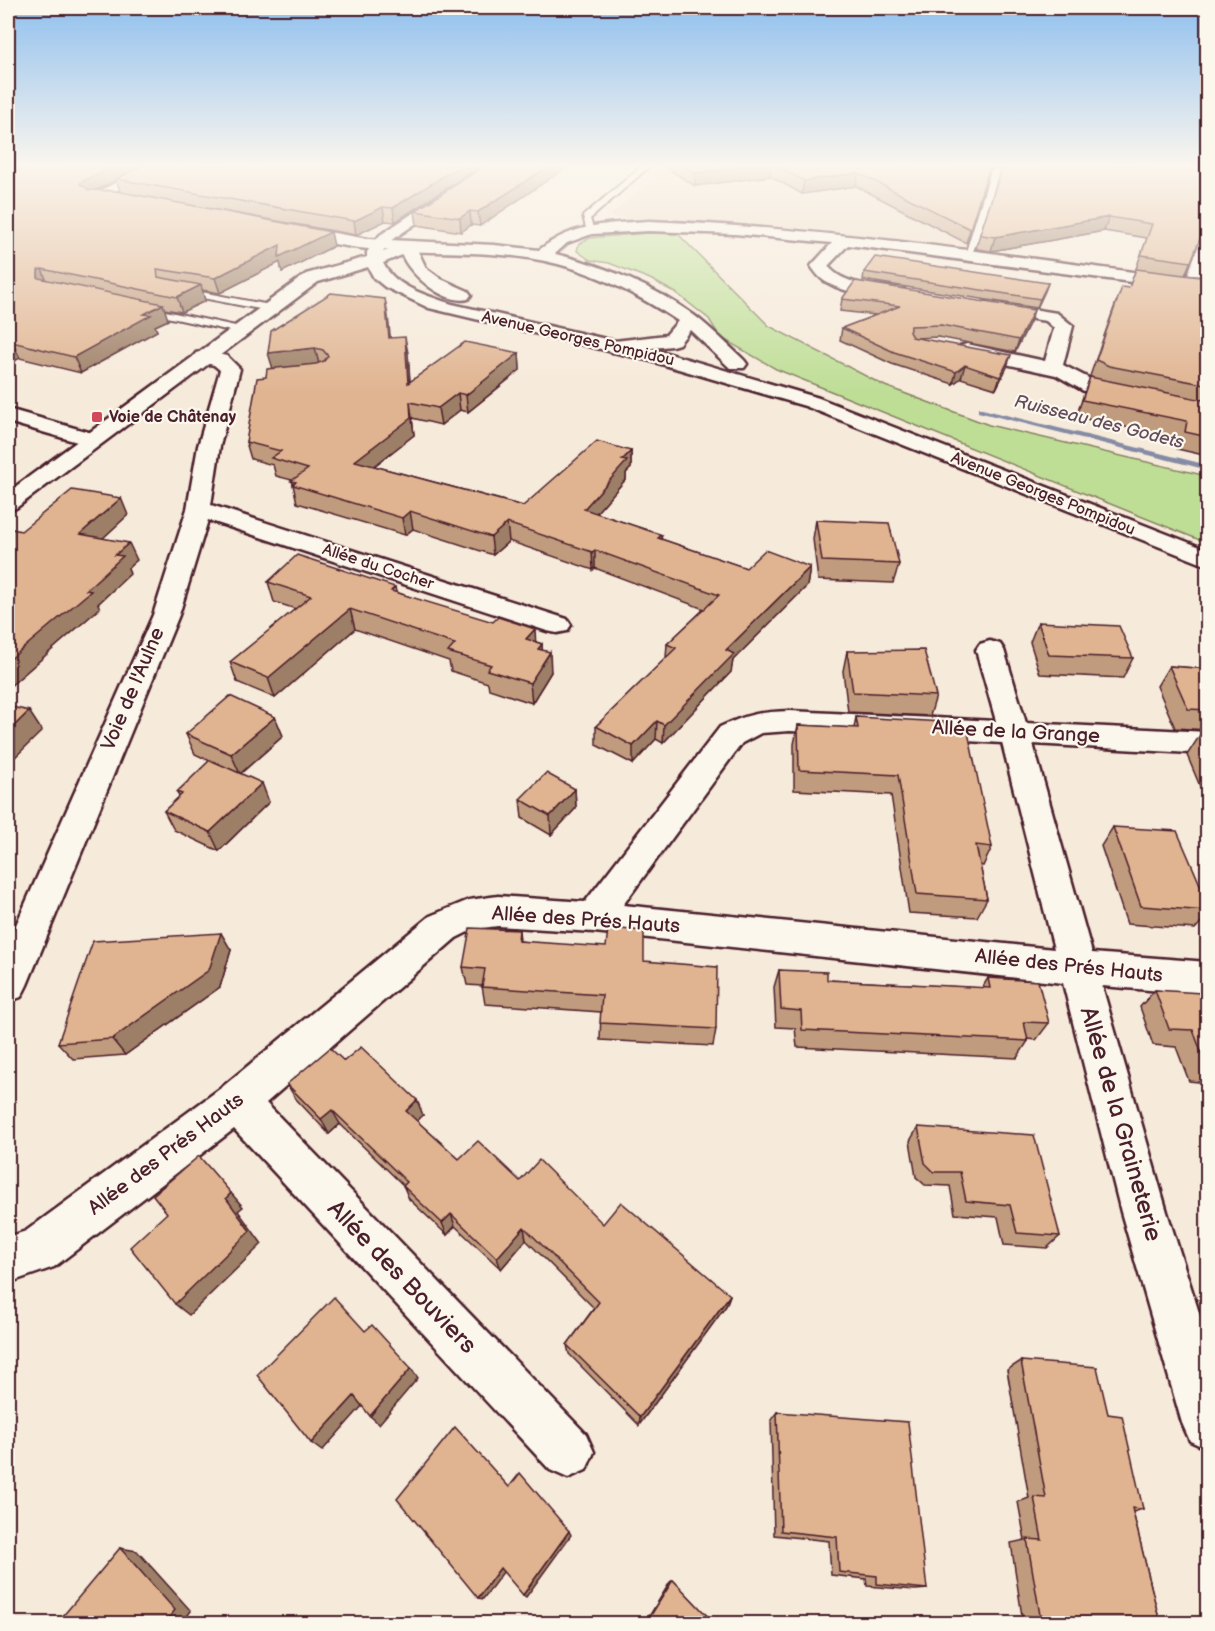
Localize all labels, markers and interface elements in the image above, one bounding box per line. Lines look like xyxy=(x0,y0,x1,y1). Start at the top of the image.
street label: Avenue Georges Pompidou xyxy=(480,308,676,370)
water label: Ruisseau des Godets xyxy=(1012,391,1186,453)
place label: Voie de Châtenay xyxy=(109,408,237,427)
marker: Voie de Châtenay xyxy=(90,410,104,424)
street label: Avenue Georges Pompidou xyxy=(948,448,1138,540)
street label: Allée du Cocher xyxy=(320,540,436,594)
street label: Voie de l'Aulne xyxy=(96,624,170,754)
street label: Allée de la Grange xyxy=(932,716,1101,748)
street label: Allée des Prés Hauts xyxy=(491,901,681,939)
street label: Allée des Prés Hauts xyxy=(974,944,1164,988)
street label: Allée de la Graineterie xyxy=(1074,1003,1168,1245)
street label: Allée des Prés Hauts xyxy=(83,1088,249,1220)
street label: Allée des Bouviers xyxy=(321,1194,483,1360)

